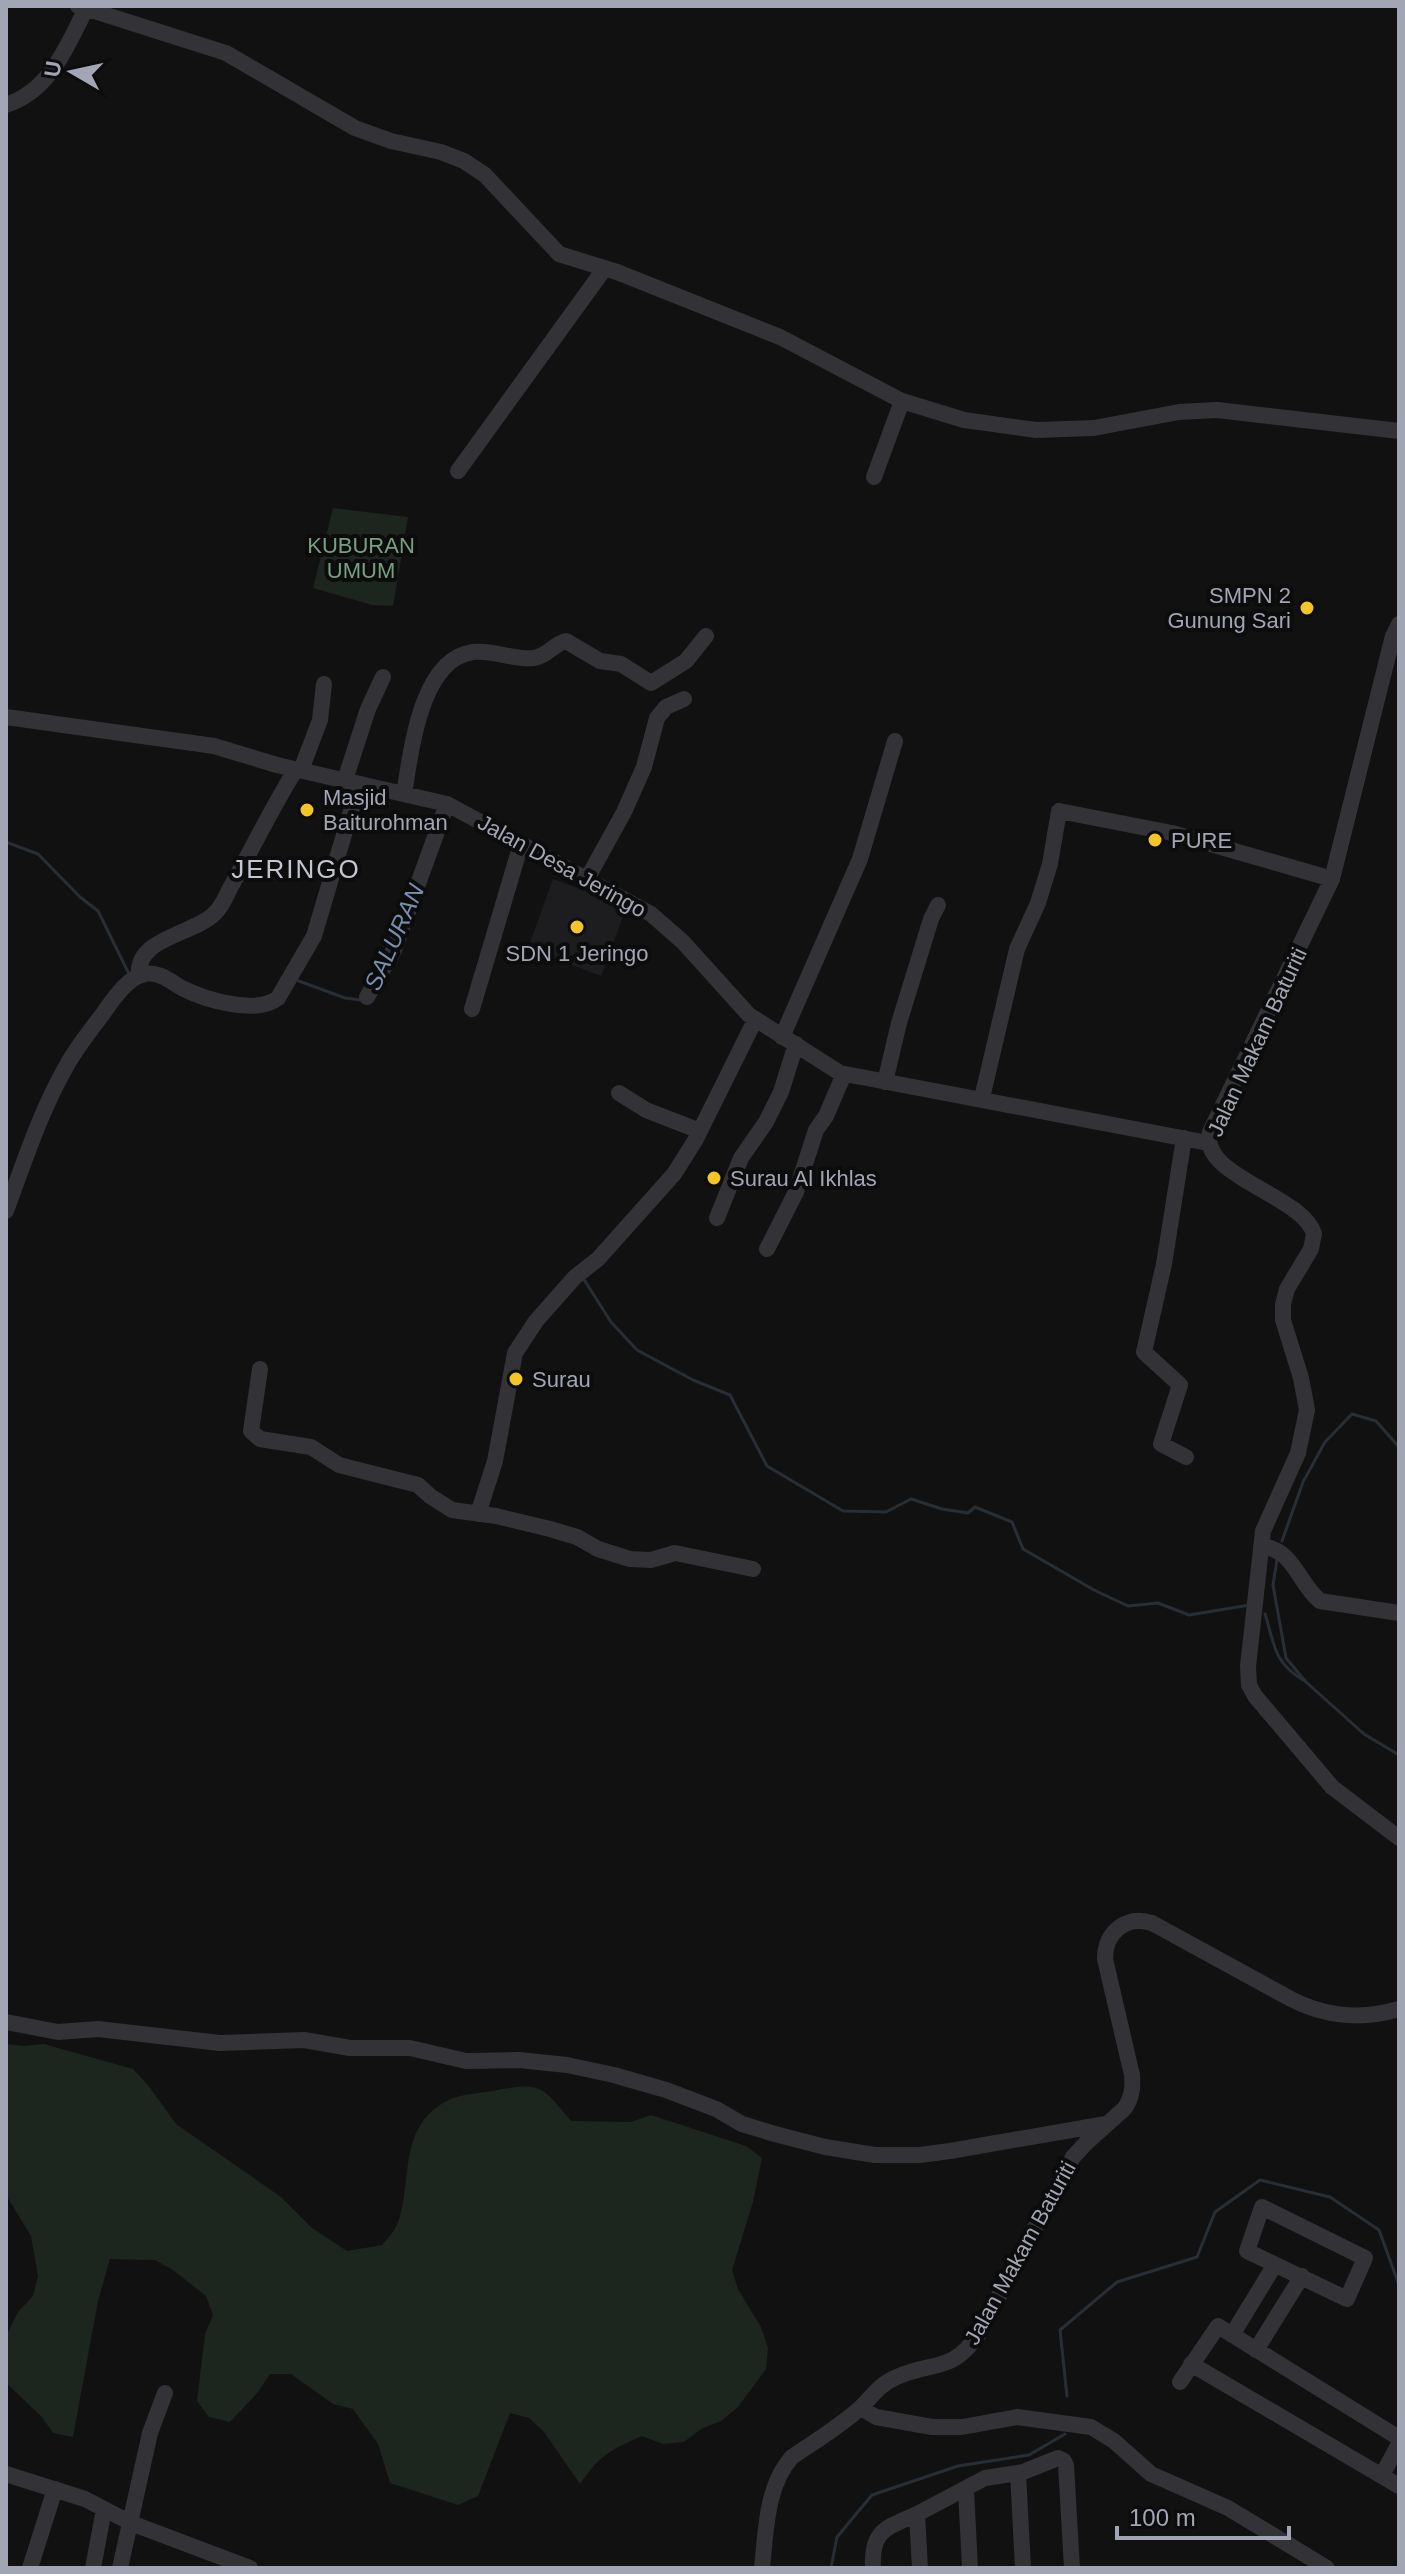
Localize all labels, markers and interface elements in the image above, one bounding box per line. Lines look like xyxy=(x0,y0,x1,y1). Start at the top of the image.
north arrow xyxy=(32,32,112,112)
text: U xyxy=(39,59,66,79)
park label: KUBURAN UMUM xyxy=(307,533,415,583)
place label: SMPN 2 Gunung Sari xyxy=(1167,583,1291,633)
marker: SMPN 2 Gunung Sari xyxy=(1298,599,1316,617)
place label: Masjid Baiturohman xyxy=(323,785,448,835)
marker: Masjid Baiturohman xyxy=(298,801,316,819)
street label: Jalan Desa Jeringo xyxy=(474,809,650,923)
place label: PURE xyxy=(1171,828,1232,853)
marker: PURE xyxy=(1146,831,1164,849)
district label: JERINGO xyxy=(231,854,361,884)
water label: SALURAN xyxy=(359,879,430,994)
marker: SDN 1 Jeringo xyxy=(568,918,586,936)
place label: SDN 1 Jeringo xyxy=(505,941,649,966)
street label: Jalan Makam Baturiti xyxy=(1202,944,1312,1140)
place label: Surau Al Ikhlas xyxy=(730,1166,877,1191)
marker: Surau Al Ikhlas xyxy=(705,1169,723,1187)
place label: Surau xyxy=(532,1367,591,1392)
marker: Surau xyxy=(507,1370,525,1388)
street label: Jalan Makam Baturiti xyxy=(959,2157,1081,2349)
scale bar xyxy=(1117,2490,1289,2540)
text: 100 m xyxy=(1129,2504,1196,2531)

